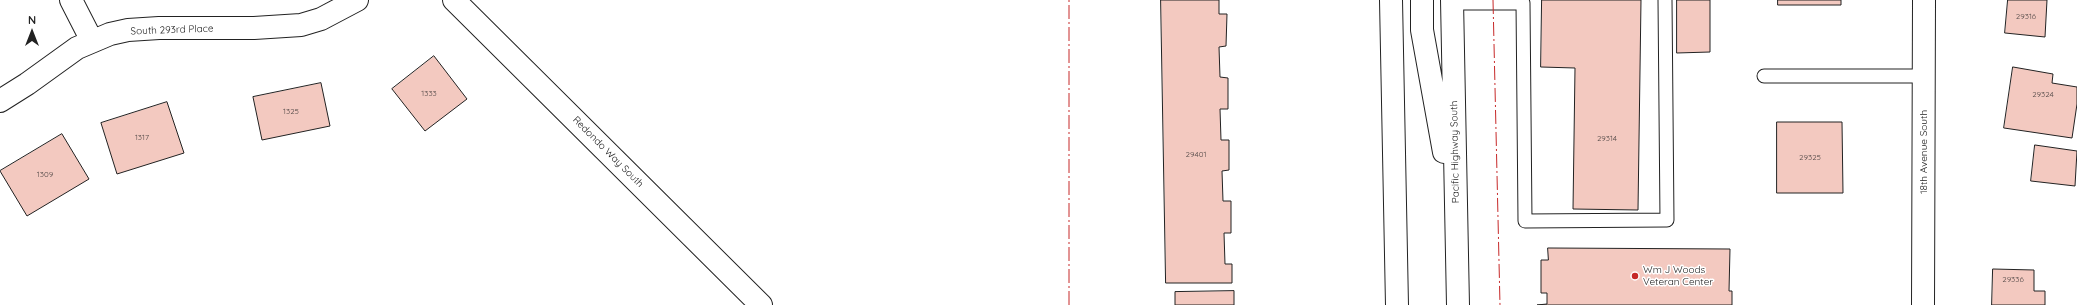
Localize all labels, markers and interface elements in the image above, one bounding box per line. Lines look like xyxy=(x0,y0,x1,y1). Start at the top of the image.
north arrow xyxy=(12,12,52,52)
house number: 29316 xyxy=(2016,12,2036,22)
text: N xyxy=(28,13,36,27)
street label: South 293rd Place xyxy=(130,23,214,37)
house number: 1333 xyxy=(421,89,437,99)
house number: 29324 xyxy=(2032,90,2054,100)
street label: Pacific Highway South xyxy=(1448,101,1462,203)
house number: 1325 xyxy=(283,107,299,117)
street label: 18th Avenue South xyxy=(1918,110,1930,194)
street label: Redondo Way South xyxy=(570,114,646,190)
house number: 1317 xyxy=(135,133,149,143)
house number: 29314 xyxy=(1597,134,1617,144)
house number: 29401 xyxy=(1186,150,1206,160)
house number: 29325 xyxy=(1799,153,1821,163)
house number: 1309 xyxy=(37,170,53,180)
place label: Wm J Woods Veteran Center xyxy=(1643,264,1713,288)
marker: Wm J Woods Veteran Center xyxy=(1630,271,1640,281)
house number: 29336 xyxy=(2002,275,2024,285)

